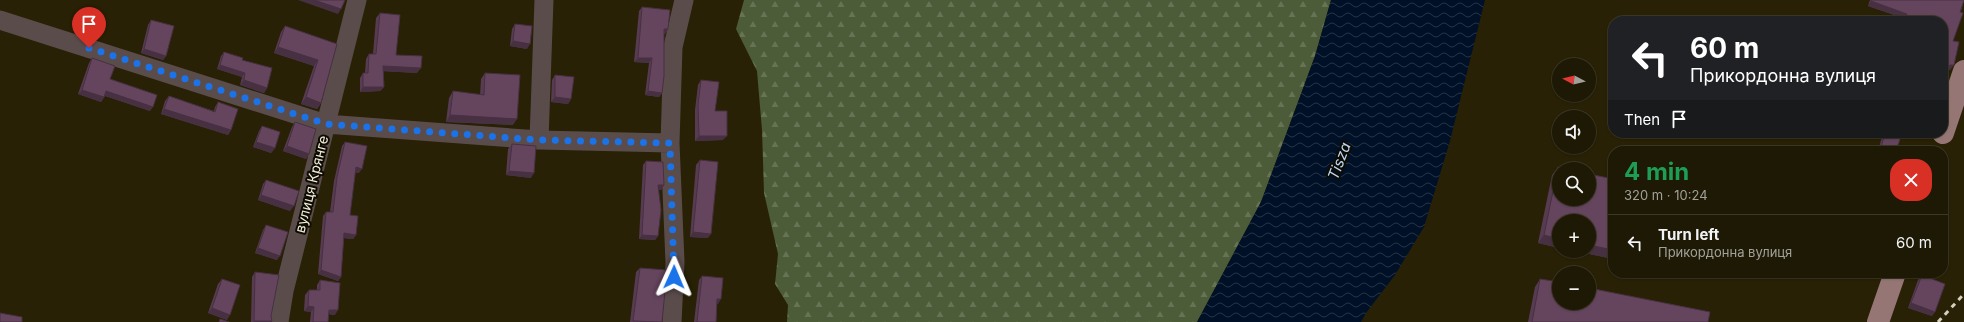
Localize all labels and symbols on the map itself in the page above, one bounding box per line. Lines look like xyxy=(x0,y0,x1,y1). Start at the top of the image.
pin xyxy=(72,7.0,106,48)
north arrow xyxy=(1552,58,1596,102)
street label: вулиця Крянге xyxy=(291,134,331,234)
water label: Tisza xyxy=(1323,140,1355,182)
position arrow xyxy=(653,256,695,298)

